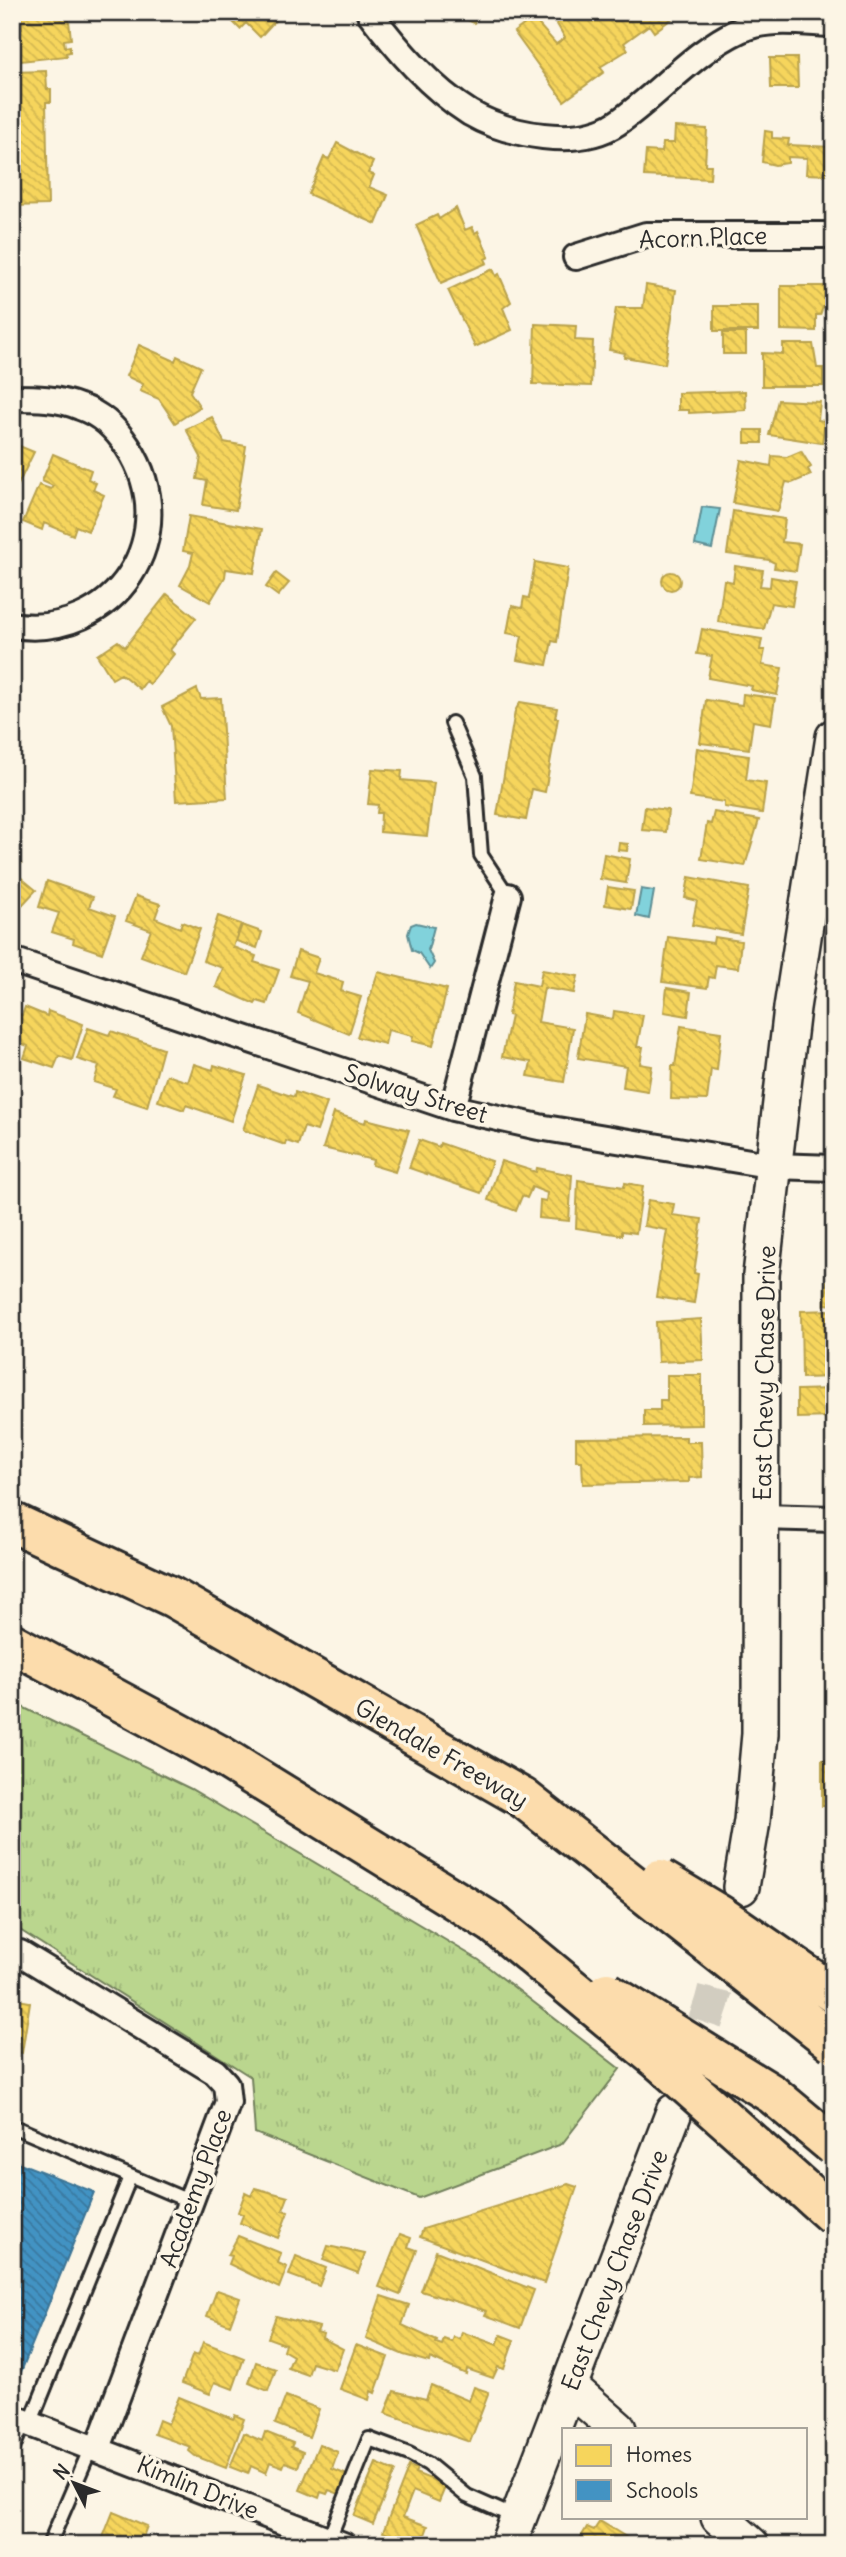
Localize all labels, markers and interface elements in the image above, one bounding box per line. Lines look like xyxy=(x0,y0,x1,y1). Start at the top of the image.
street label: Acorn Place xyxy=(638,220,768,254)
street label: Solway Street xyxy=(341,1057,491,1129)
street label: East Chevy Chase Drive xyxy=(747,1245,781,1501)
street label: Glendale Freeway xyxy=(350,1691,534,1815)
street label: Academy Place xyxy=(152,2105,238,2271)
street label: East Chevy Chase Drive xyxy=(554,2145,674,2395)
legend xyxy=(562,2428,808,2518)
text: Homes xyxy=(626,2441,692,2468)
north arrow xyxy=(38,2448,108,2518)
street label: Kimlin Drive xyxy=(133,2449,263,2525)
text: N xyxy=(48,2459,75,2485)
text: Schools xyxy=(626,2477,698,2504)

